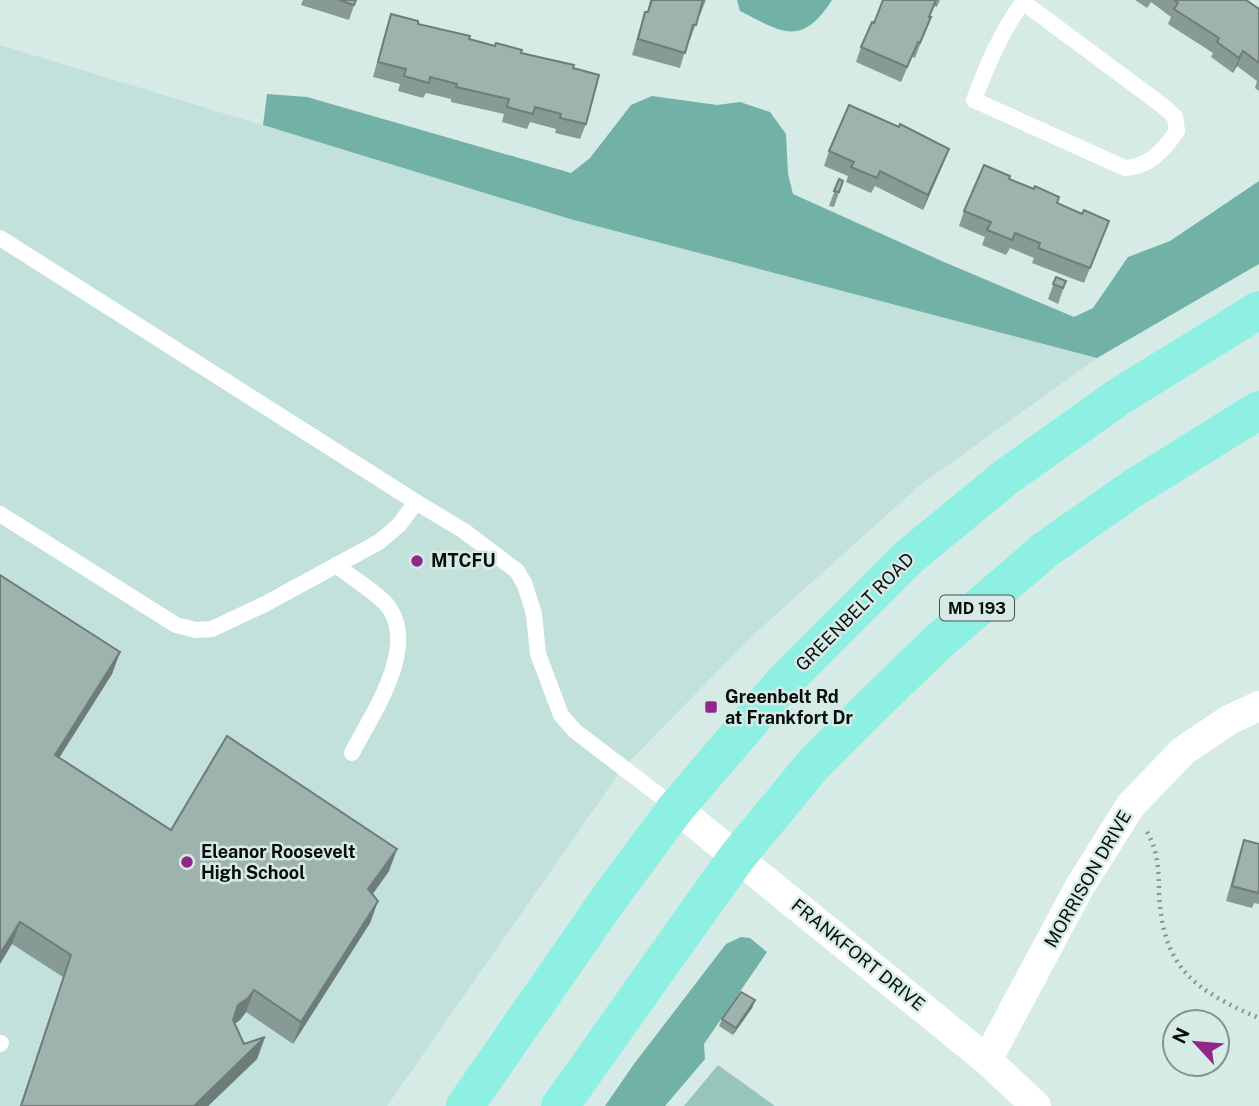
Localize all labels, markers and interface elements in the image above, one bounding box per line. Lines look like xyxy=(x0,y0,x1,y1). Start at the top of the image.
street label: GREENBELT ROAD xyxy=(791,548,918,675)
place label: MTCFU xyxy=(431,550,496,571)
marker: MTCFU xyxy=(409,553,425,569)
road number: MD 193 xyxy=(940,596,1014,621)
place label: Greenbelt Rd at Frankfort Dr xyxy=(725,686,854,728)
marker: Greenbelt Rd at Frankfort Dr xyxy=(703,699,719,715)
street label: MORRISON DRIVE xyxy=(1040,807,1135,951)
place label: Eleanor Roosevelt High School xyxy=(201,841,355,883)
marker: Eleanor Roosevelt High School xyxy=(179,854,195,870)
street label: FRANKFORT DRIVE xyxy=(787,894,929,1015)
north arrow xyxy=(1161,1008,1231,1078)
text: N xyxy=(1168,1024,1194,1047)

